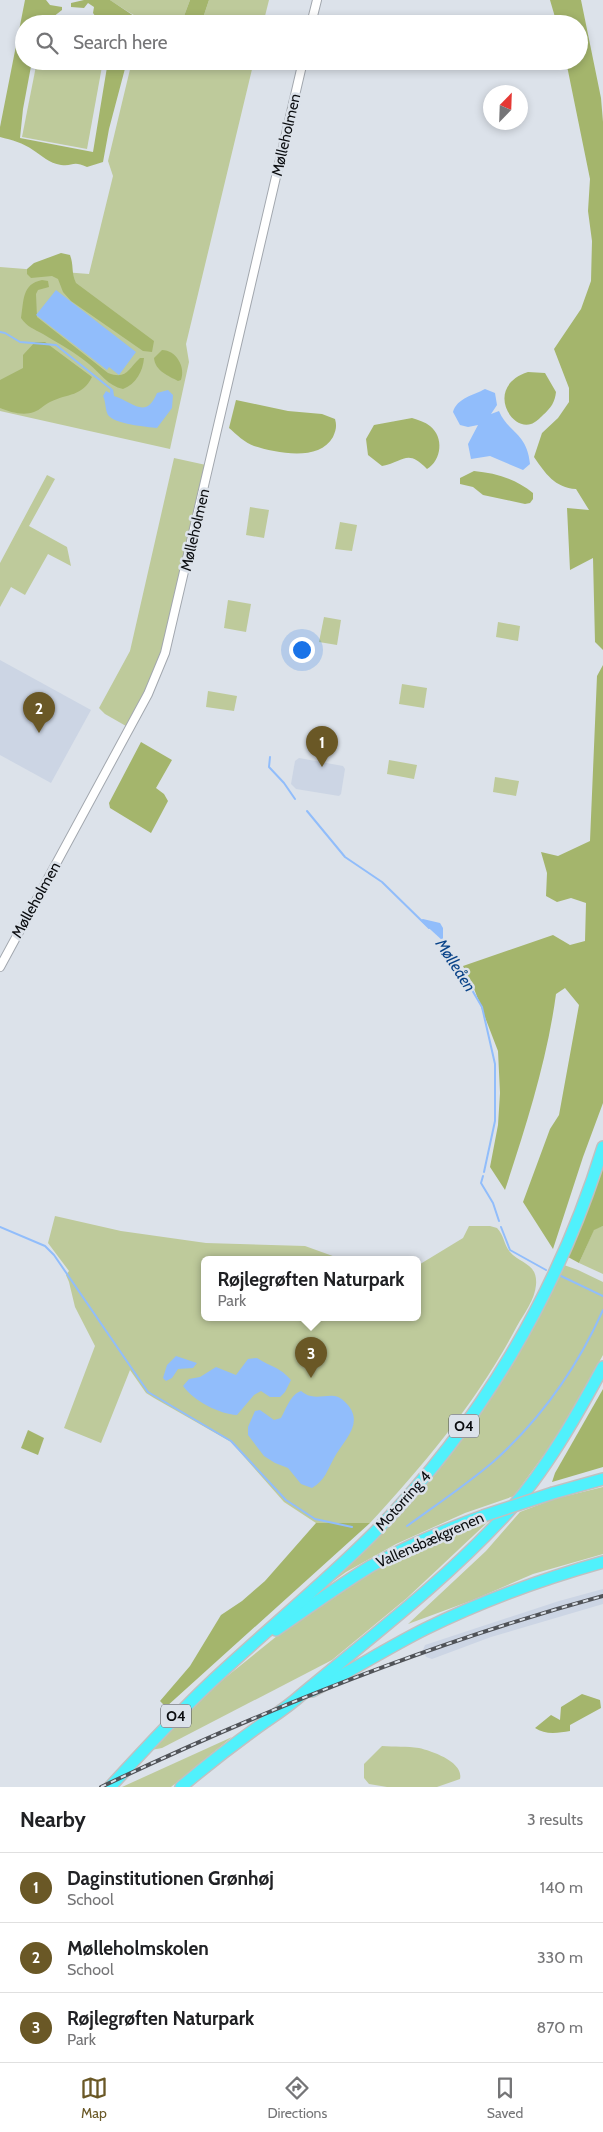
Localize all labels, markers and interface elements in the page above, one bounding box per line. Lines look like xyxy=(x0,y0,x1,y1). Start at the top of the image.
search box xyxy=(15,15,588,70)
icon: search xyxy=(33,29,61,57)
text: Search here xyxy=(73,31,167,54)
north arrow xyxy=(483,85,528,130)
street label: Mølleholmen xyxy=(268,92,304,178)
street label: Mølleholmen xyxy=(177,487,213,573)
your location xyxy=(289,637,315,663)
pin: 2 xyxy=(23,692,55,733)
pin: 1 xyxy=(306,726,338,767)
street label: Mølleholmen xyxy=(8,859,64,941)
water label: Mølleåen xyxy=(431,935,480,995)
popup xyxy=(201,1256,421,1321)
text: Røjlegrøften Naturpark xyxy=(217,1268,405,1291)
text: Park xyxy=(217,1291,246,1310)
pin: 3 xyxy=(295,1337,327,1378)
road number: O4 xyxy=(449,1414,479,1438)
street label: Motorring 4 xyxy=(372,1467,435,1535)
street label: Vallensbækgrenen xyxy=(374,1508,486,1572)
road number: O4 xyxy=(161,1704,191,1728)
text: Nearby xyxy=(20,1807,86,1832)
text: 3 results xyxy=(527,1810,583,1829)
text: Daginstitutionen Grønhøj xyxy=(67,1867,274,1890)
text: 1 xyxy=(33,1878,39,1897)
text: 140 m xyxy=(540,1878,583,1897)
text: School xyxy=(67,1890,114,1909)
text: Mølleholmskolen xyxy=(67,1937,209,1960)
text: 2 xyxy=(32,1948,40,1967)
text: 330 m xyxy=(537,1948,583,1967)
text: School xyxy=(67,1960,114,1979)
text: Røjlegrøften Naturpark xyxy=(67,2007,254,2030)
text: 3 xyxy=(32,2018,40,2037)
text: 870 m xyxy=(537,2018,583,2037)
text: Park xyxy=(67,2030,96,2049)
tab: Map xyxy=(80,2074,108,2122)
tab: Directions xyxy=(267,2074,327,2122)
tab: Saved xyxy=(487,2074,523,2122)

